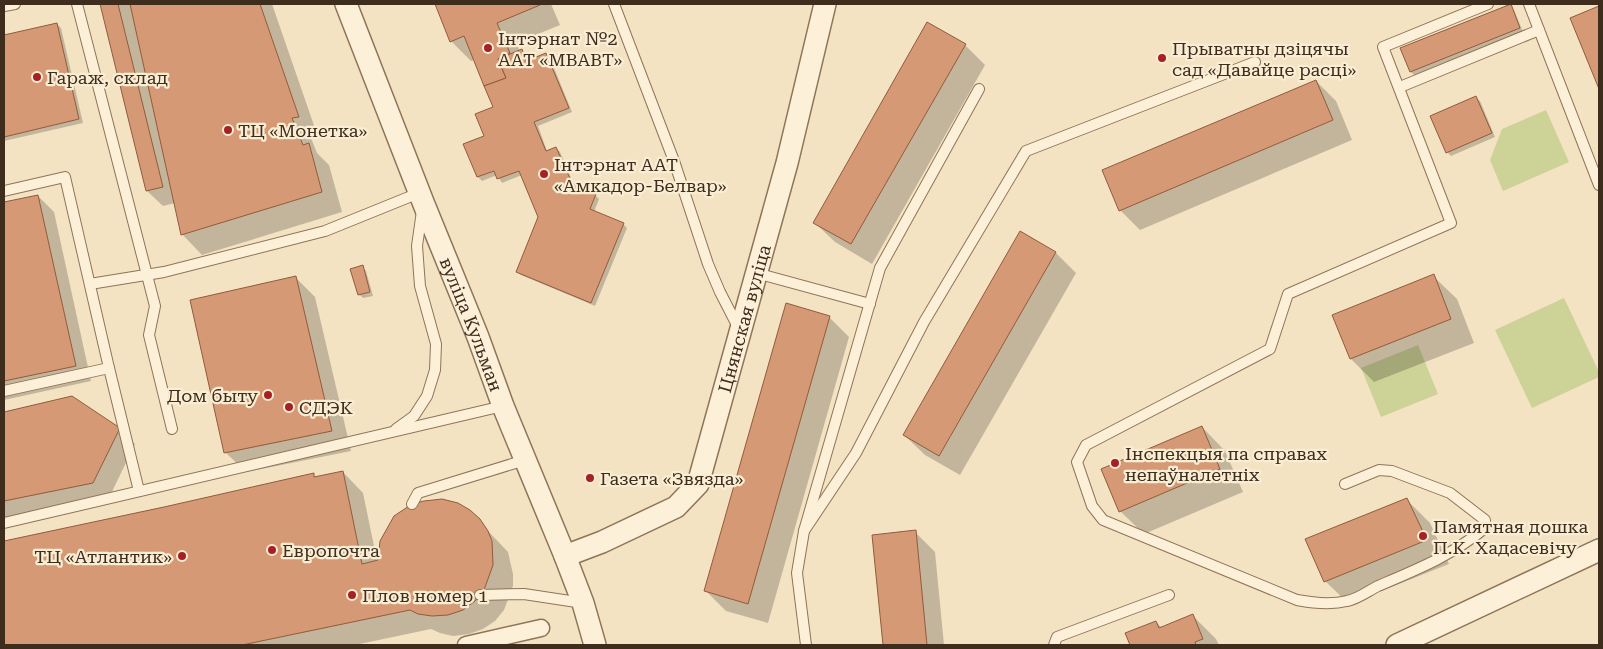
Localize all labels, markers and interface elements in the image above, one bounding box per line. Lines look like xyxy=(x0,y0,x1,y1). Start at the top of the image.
place label: Інтэрнат №2 ААТ «МВАВТ» xyxy=(498,28,623,70)
place label: Прыватны дзіцячы сад «Давайце расці» xyxy=(1172,38,1356,80)
marker: Інтэрнат №2 ААТ «МВАВТ» xyxy=(482,42,494,54)
marker: Прыватны дзіцячы сад «Давайце расці» xyxy=(1156,52,1168,64)
place label: Гараж, склад xyxy=(47,67,168,88)
marker: Гараж, склад xyxy=(31,71,43,83)
place label: ТЦ «Монетка» xyxy=(238,120,368,141)
marker: ТЦ «Монетка» xyxy=(222,124,234,136)
place label: Інтэрнат ААТ «Амкадор-Белвар» xyxy=(554,154,727,196)
marker: Інтэрнат ААТ «Амкадор-Белвар» xyxy=(538,168,550,180)
street label: Цнянская вуліца xyxy=(713,242,774,395)
street label: вуліца Кульман xyxy=(436,254,507,395)
place label: Дом быту xyxy=(167,385,258,406)
marker: Дом быту xyxy=(262,389,274,401)
place label: СДЭК xyxy=(299,397,353,418)
marker: СДЭК xyxy=(283,401,295,413)
place label: Інспекцыя па справах непаўналетніх xyxy=(1125,443,1327,485)
marker: Інспекцыя па справах непаўналетніх xyxy=(1109,457,1121,469)
place label: Газета «Звязда» xyxy=(600,468,743,489)
marker: Газета «Звязда» xyxy=(584,472,596,484)
place label: Памятная дошка П.К. Хадасевічу xyxy=(1433,516,1588,558)
marker: Памятная дошка П.К. Хадасевічу xyxy=(1417,530,1429,542)
place label: Европочта xyxy=(282,540,380,561)
marker: Европочта xyxy=(266,544,278,556)
place label: ТЦ «Атлантик» xyxy=(34,546,172,567)
marker: ТЦ «Атлантик» xyxy=(176,550,188,562)
place label: Плов номер 1 xyxy=(362,585,488,606)
marker: Плов номер 1 xyxy=(346,589,358,601)

